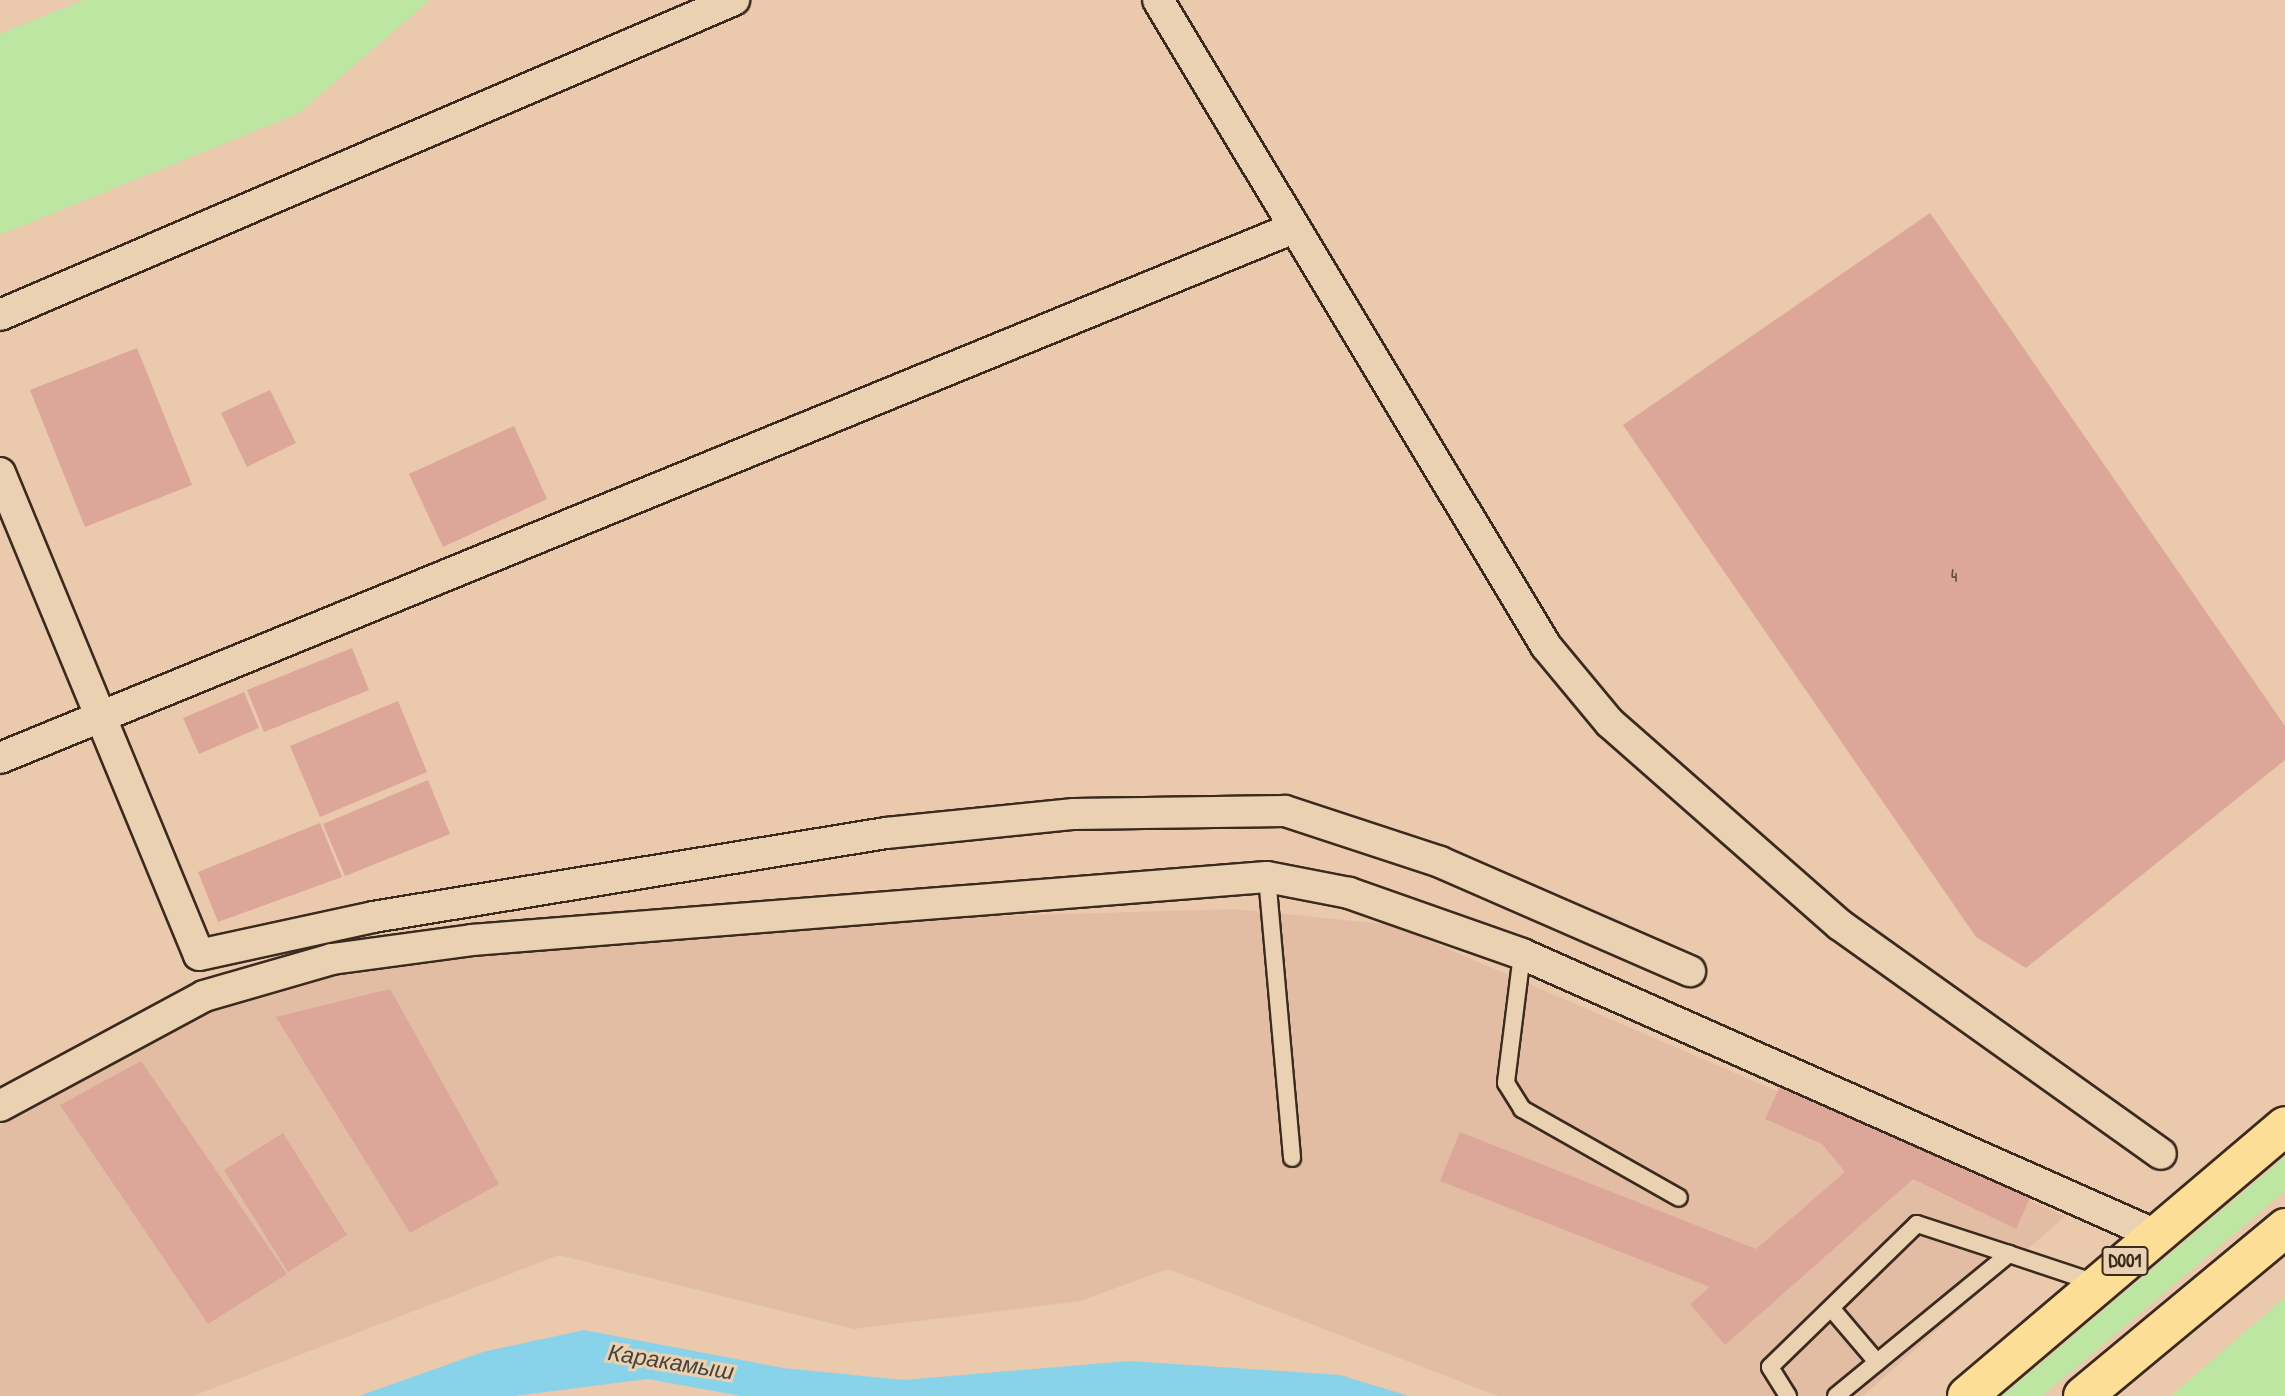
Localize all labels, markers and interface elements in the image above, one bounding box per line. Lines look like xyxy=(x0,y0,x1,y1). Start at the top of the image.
house number: 4 xyxy=(1951,565,1957,587)
road number: D001 xyxy=(2100,1246,2150,1276)
water label: Каракамыш xyxy=(606,1338,736,1386)

